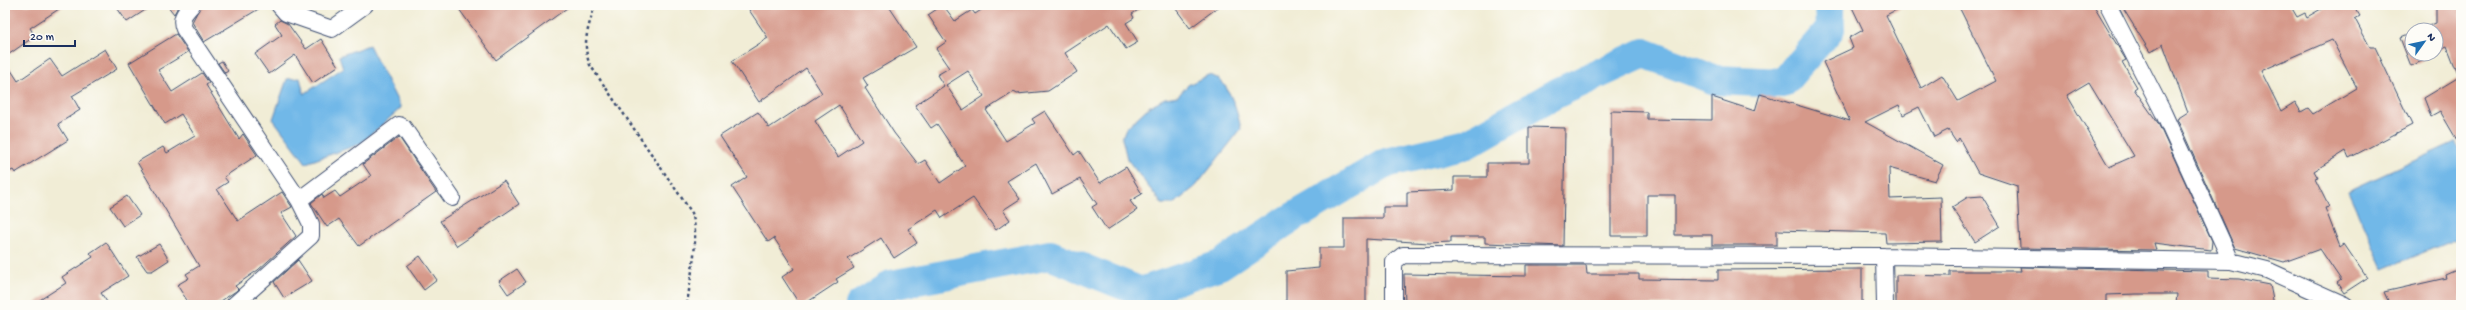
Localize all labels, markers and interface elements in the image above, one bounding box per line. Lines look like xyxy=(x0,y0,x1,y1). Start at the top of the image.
scale bar xyxy=(24,22,75,48)
north arrow xyxy=(2404,22,2444,62)
text: 20 m xyxy=(30,31,55,45)
text: N xyxy=(2424,31,2438,44)

